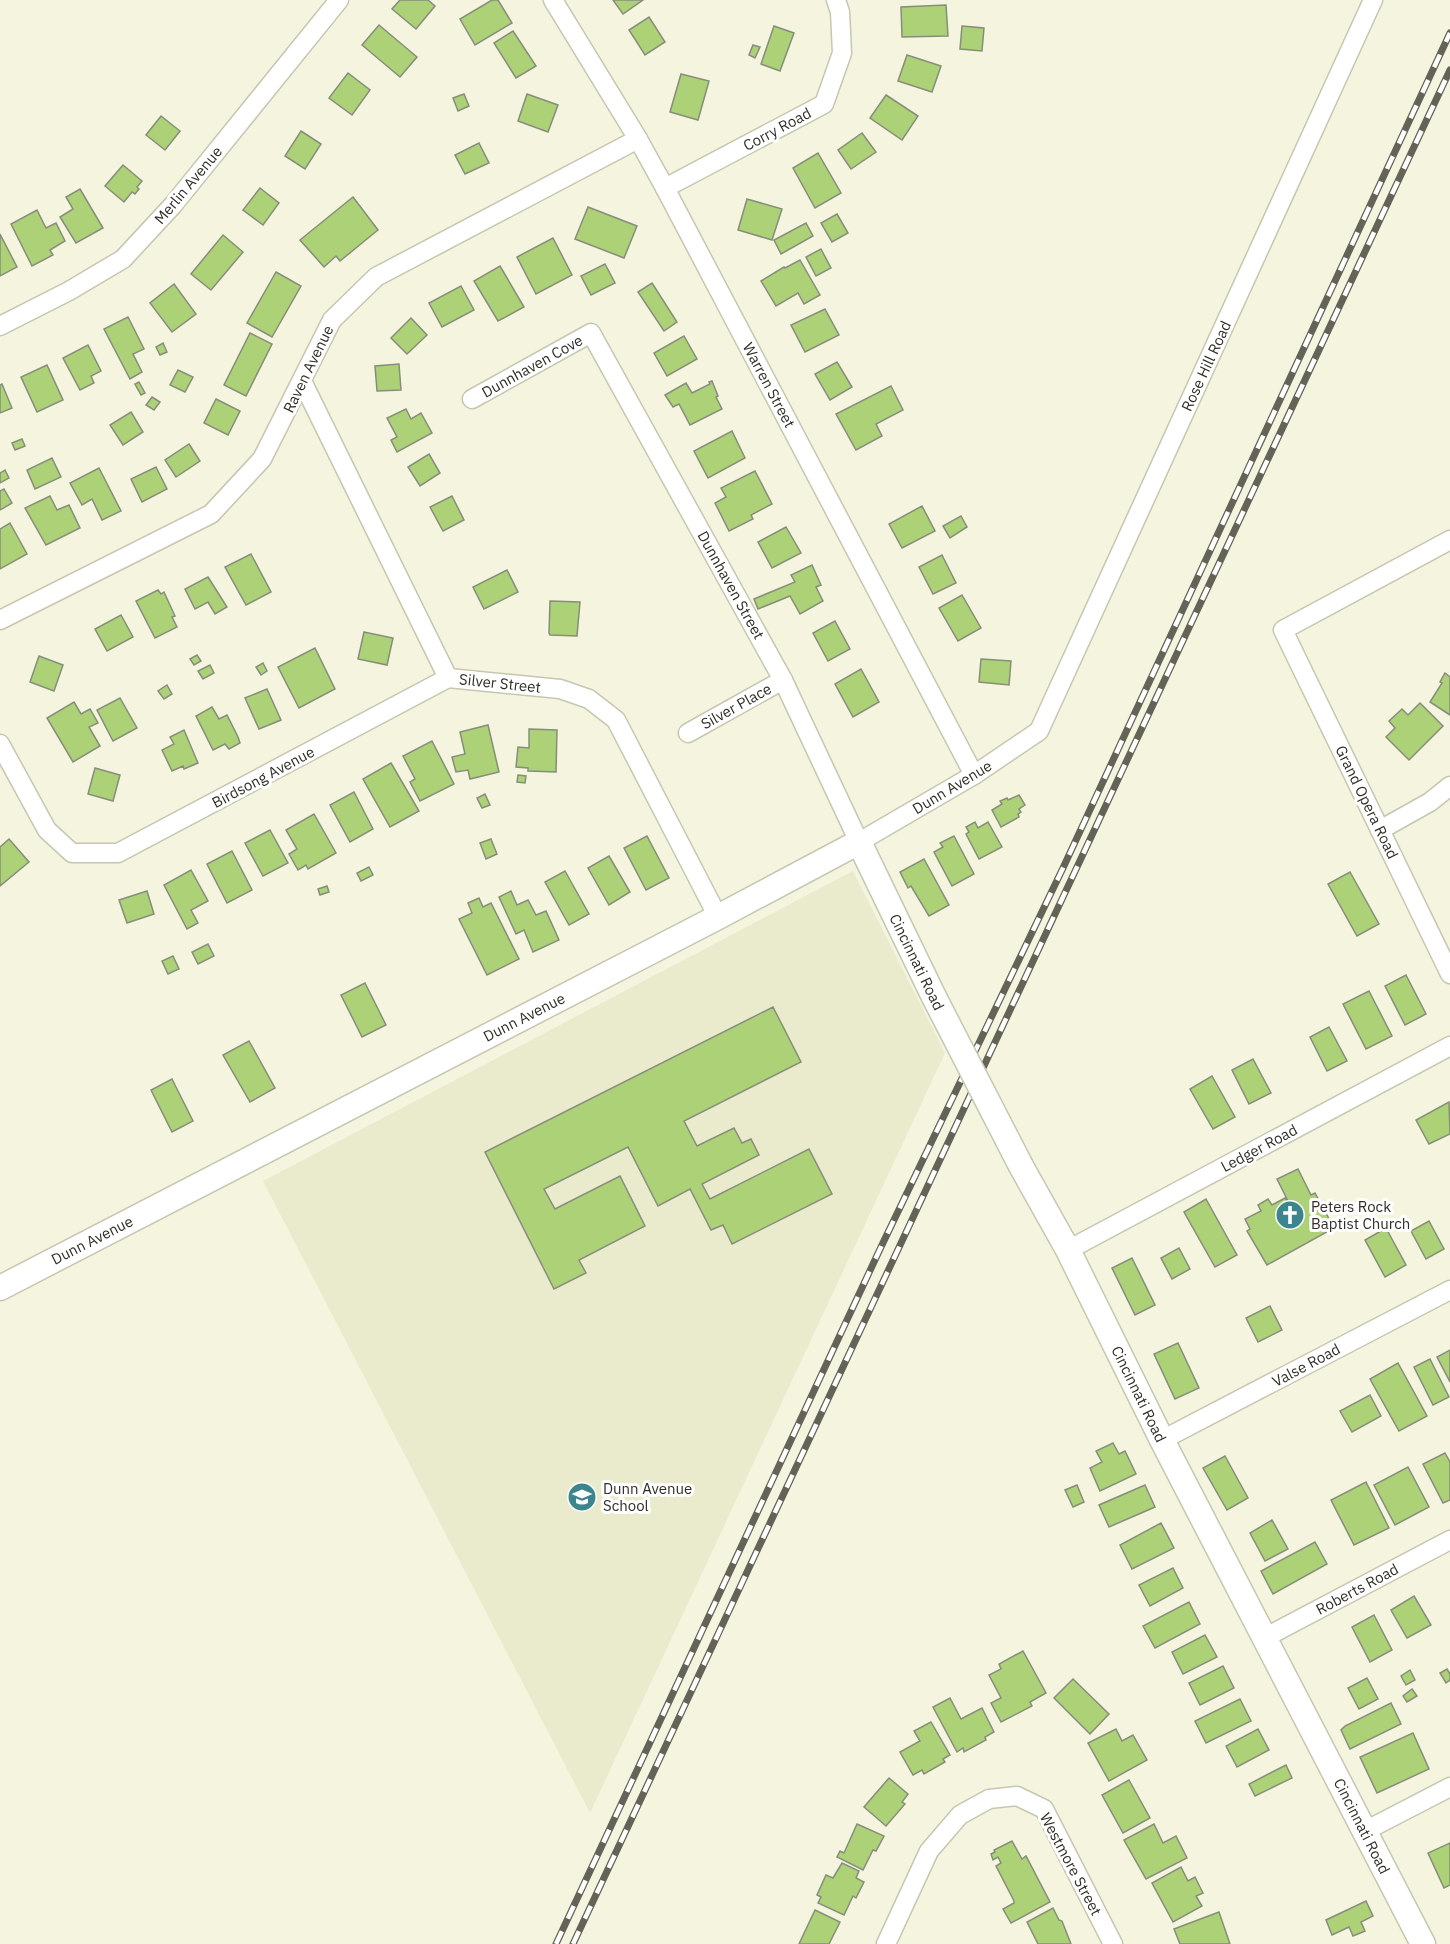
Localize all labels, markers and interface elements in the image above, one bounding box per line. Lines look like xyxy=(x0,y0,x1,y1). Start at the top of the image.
street label: Corry Road xyxy=(740,103,814,155)
street label: Merlin Avenue xyxy=(150,142,226,228)
street label: Rose Hill Road xyxy=(1177,318,1235,414)
street label: Raven Avenue xyxy=(279,322,337,416)
street label: Dunnhaven Cove xyxy=(478,330,586,402)
street label: Warren Street xyxy=(739,339,799,431)
street label: Dunnhaven Street xyxy=(693,528,769,642)
street label: Silver Street xyxy=(458,669,542,697)
street label: Silver Place xyxy=(697,679,775,733)
street label: Birdsong Avenue xyxy=(208,742,318,812)
street label: Grand Opera Road xyxy=(1331,742,1403,862)
street label: Dunn Avenue xyxy=(909,756,995,818)
street label: Cincinnati Road xyxy=(885,911,949,1013)
street label: Dunn Avenue xyxy=(480,988,568,1046)
street label: Ledger Road xyxy=(1217,1120,1301,1176)
place label: Peters Rock Baptist Church xyxy=(1311,1197,1410,1233)
church icon: Peters Rock Baptist Church xyxy=(1274,1199,1306,1231)
street label: Dunn Avenue xyxy=(48,1211,136,1269)
street label: Valse Road xyxy=(1269,1339,1343,1391)
street label: Cincinnati Road xyxy=(1107,1343,1171,1445)
place label: Dunn Avenue School xyxy=(603,1479,692,1515)
school or university icon: Dunn Avenue School xyxy=(566,1481,598,1513)
street label: Roberts Road xyxy=(1312,1559,1402,1619)
street label: Cincinnati Road xyxy=(1330,1775,1394,1877)
street label: Westmore Street xyxy=(1036,1809,1106,1919)

